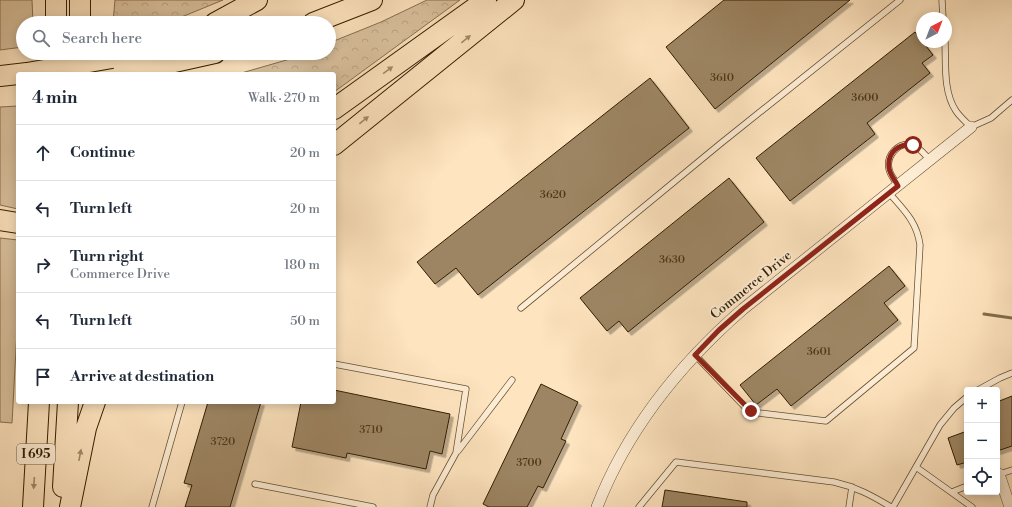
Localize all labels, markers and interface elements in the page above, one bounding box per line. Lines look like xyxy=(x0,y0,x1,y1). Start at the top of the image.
north arrow xyxy=(916,12,952,48)
search box xyxy=(16,16,336,60)
icon: search xyxy=(30,27,52,49)
text: Search here xyxy=(62,29,142,48)
one-way arrow xyxy=(460,35,471,43)
one-way arrow xyxy=(383,66,394,74)
house number: 3610 xyxy=(710,71,734,85)
text: 4 min xyxy=(32,87,77,109)
text: Walk · 270 m xyxy=(248,90,320,106)
house number: 3600 xyxy=(851,91,879,105)
one-way arrow xyxy=(359,116,370,125)
route start xyxy=(904,136,922,154)
icon: ahead xyxy=(32,142,54,164)
text: Continue xyxy=(70,143,135,162)
text: 20 m xyxy=(290,145,320,161)
house number: 3620 xyxy=(540,188,566,202)
icon: left xyxy=(32,198,54,220)
text: Turn left xyxy=(70,199,132,218)
text: 20 m xyxy=(290,201,320,217)
text: Turn right xyxy=(70,247,144,266)
street label: Commerce Drive xyxy=(707,247,795,323)
house number: 3630 xyxy=(659,253,685,267)
icon: right xyxy=(32,254,54,276)
text: 180 m xyxy=(284,257,320,273)
text: Commerce Drive xyxy=(70,266,170,282)
icon: left xyxy=(32,310,54,332)
text: Turn left xyxy=(70,311,132,330)
text: 50 m xyxy=(290,313,320,329)
house number: 3601 xyxy=(807,345,831,359)
icon: arrive xyxy=(32,366,54,388)
text: Arrive at destination xyxy=(70,367,214,386)
map controls xyxy=(964,387,1000,495)
button: + xyxy=(964,387,1000,423)
route end xyxy=(742,402,760,420)
house number: 3710 xyxy=(359,423,383,437)
button: − xyxy=(964,423,1000,459)
house number: 3720 xyxy=(211,435,235,449)
road number: I 695 xyxy=(17,444,55,464)
one-way arrow xyxy=(77,449,83,461)
house number: 3700 xyxy=(516,456,542,470)
button: locate xyxy=(964,459,1000,495)
one-way arrow xyxy=(31,477,38,489)

